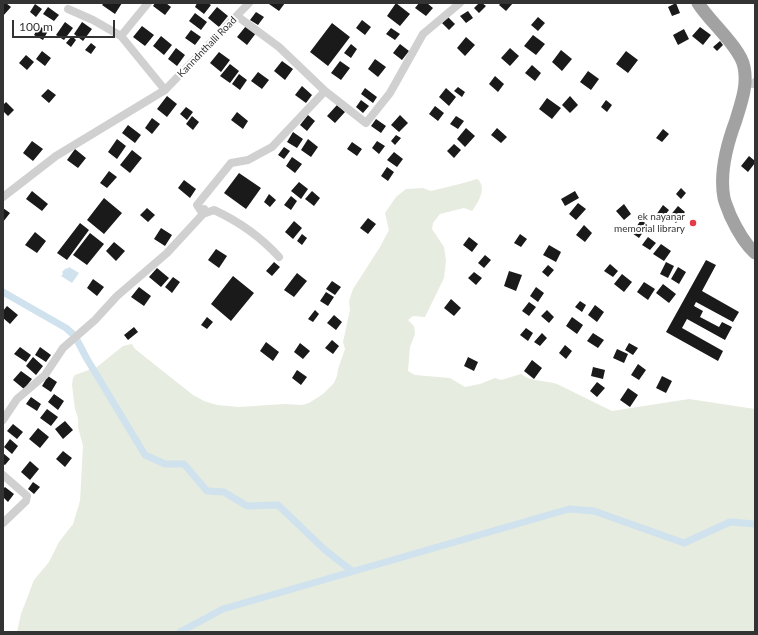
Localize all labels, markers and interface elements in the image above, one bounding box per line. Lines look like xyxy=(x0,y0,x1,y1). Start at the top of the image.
scale bar xyxy=(14,12,117,38)
street label: Kanndnthalli Road xyxy=(175,14,239,80)
text: 100 m xyxy=(19,19,53,34)
place label: ek nayanar memorial library xyxy=(614,211,685,234)
marker: ek nayanar memorial library xyxy=(688,218,698,228)

